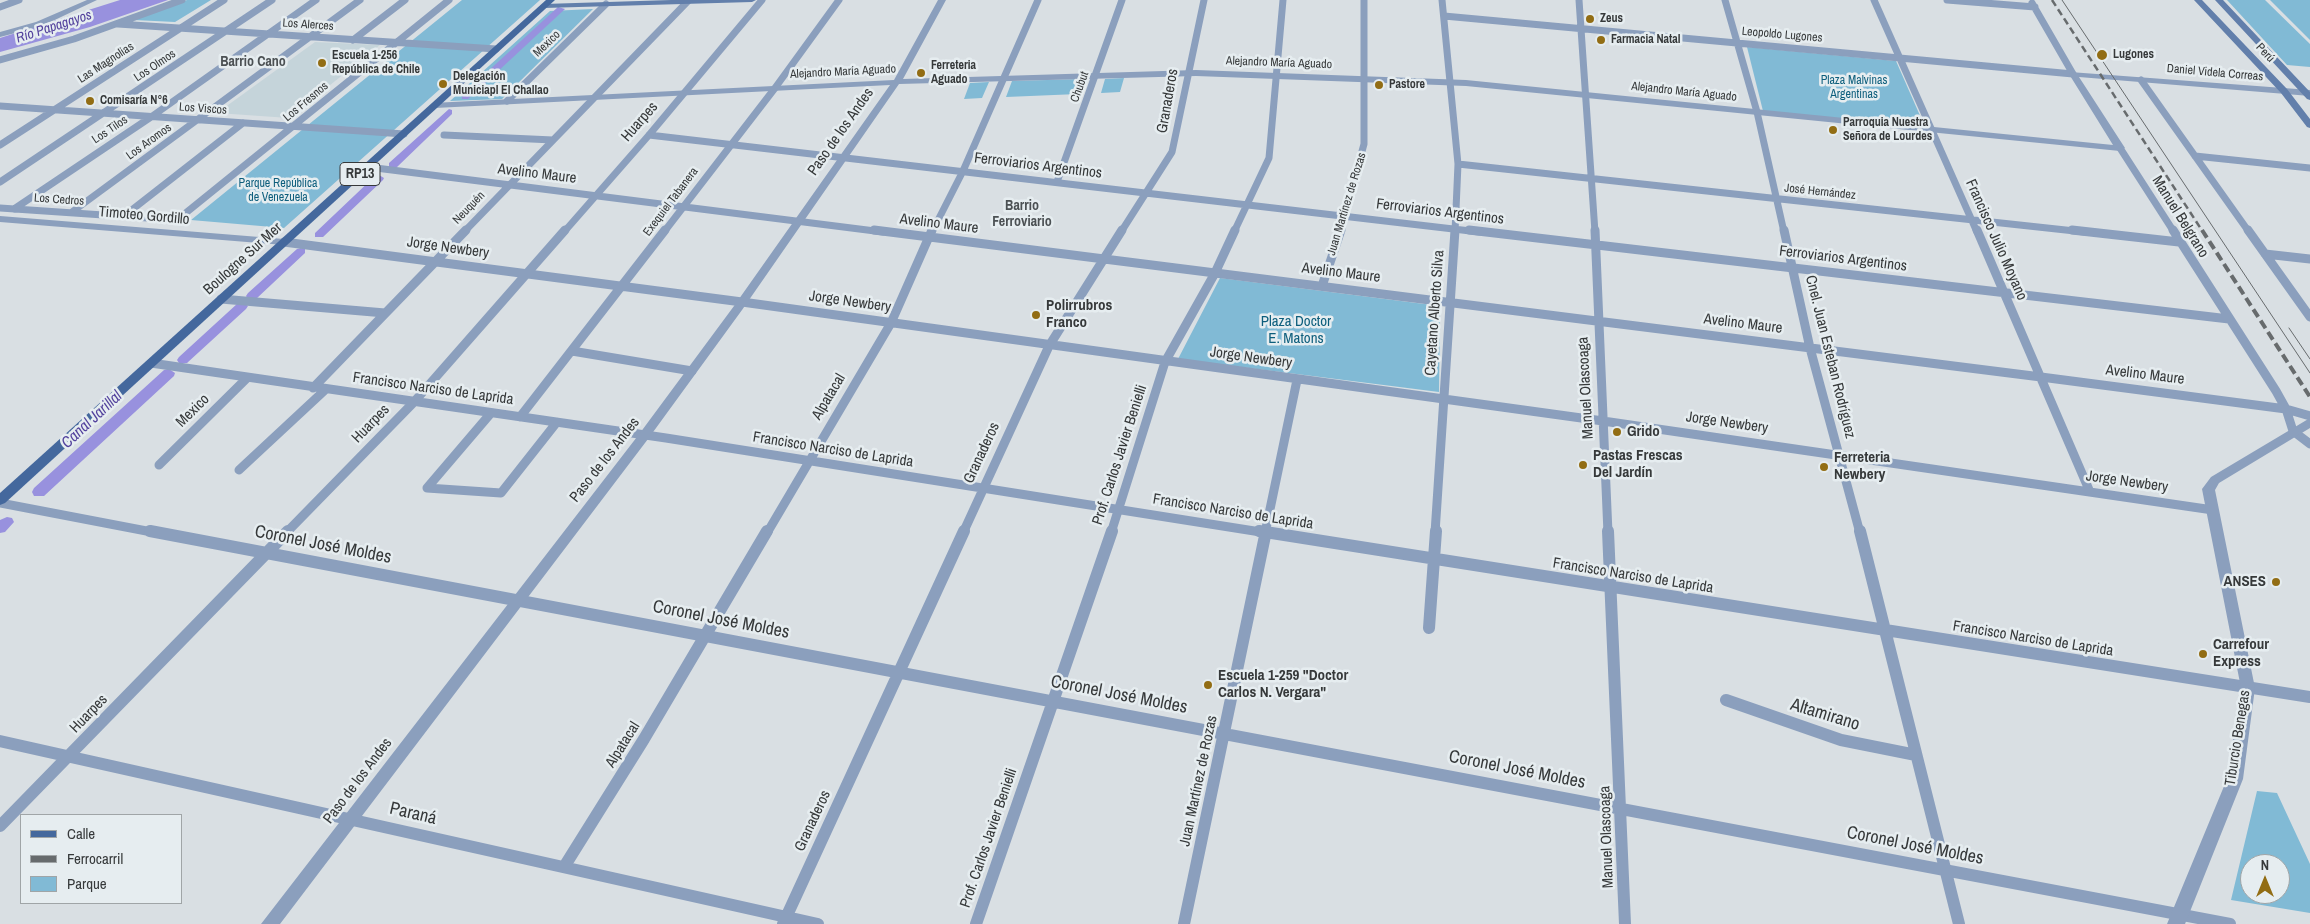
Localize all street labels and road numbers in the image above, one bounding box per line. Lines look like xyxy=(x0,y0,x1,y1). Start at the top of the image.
street label: Los Alerces xyxy=(282,16,334,34)
street label: Leopoldo Lugones xyxy=(1741,24,1823,46)
street label: Mexico xyxy=(531,28,563,60)
street label: Las Magnolias xyxy=(75,40,137,86)
street label: Perú xyxy=(2253,40,2277,66)
street label: Los Olmos xyxy=(131,47,179,85)
street label: Alejandro María Aguado xyxy=(1226,54,1332,72)
street label: Alejandro María Aguado xyxy=(790,62,896,82)
street label: Daniel Videla Correas xyxy=(2166,62,2264,84)
street label: Granaderos xyxy=(1153,67,1183,135)
street label: Chubut xyxy=(1068,70,1092,104)
street label: Los Fresnos xyxy=(281,79,331,125)
street label: Alejandro María Aguado xyxy=(1630,79,1738,105)
street label: Paso de los Andes xyxy=(804,85,878,179)
street label: Huarpes xyxy=(618,99,662,145)
street label: Los Viscos xyxy=(179,100,227,118)
street label: Los Tilos xyxy=(90,113,130,147)
street label: Los Aromos xyxy=(124,121,174,163)
street label: Ferroviarios Argentinos xyxy=(973,149,1103,183)
street label: Juan Martínez de Rozas xyxy=(1325,151,1369,257)
street label: Avelino Maure xyxy=(497,160,577,188)
road number: RP13 xyxy=(340,162,380,185)
street label: Exequiel Tabanera xyxy=(641,165,701,239)
street label: Manuel Belgrano xyxy=(2148,173,2212,261)
street label: Francisco Julio Moyano xyxy=(1961,177,2031,303)
street label: José Hernández xyxy=(1784,181,1856,203)
street label: Neuquén xyxy=(450,189,488,227)
street label: Los Cedros xyxy=(33,191,85,209)
street label: Ferroviarios Argentinos xyxy=(1375,195,1505,229)
street label: Timoteo Gordillo xyxy=(98,203,190,229)
street label: Avelino Maure xyxy=(899,210,979,238)
street label: Boulogne Sur Mer xyxy=(200,219,286,299)
street label: Jorge Newbery xyxy=(406,233,490,263)
street label: Ferroviarios Argentinos xyxy=(1778,242,1908,276)
street label: Cayetano Alberto Silva xyxy=(1422,250,1448,376)
street label: Avelino Maure xyxy=(1301,259,1381,287)
street label: Cnel. Juan Esteban Rodríguez xyxy=(1801,274,1859,440)
street label: Jorge Newbery xyxy=(808,287,892,317)
street label: Avelino Maure xyxy=(1703,310,1783,338)
street label: Manuel Olascoaga xyxy=(1574,336,1598,440)
street label: Jorge Newbery xyxy=(1209,343,1293,373)
street label: Avelino Maure xyxy=(2105,361,2185,389)
street label: Francisco Narciso de Laprida xyxy=(352,369,514,409)
street label: Alpatacal xyxy=(808,371,850,423)
street label: Prof. Carlos Javier Benielli xyxy=(1089,383,1151,527)
street label: Mexico xyxy=(173,391,213,431)
street label: Huarpes xyxy=(348,401,394,447)
street label: Jorge Newbery xyxy=(1685,408,1769,438)
street label: Paso de los Andes xyxy=(566,414,644,506)
street label: Granaderos xyxy=(960,420,1004,486)
street label: Francisco Narciso de Laprida xyxy=(752,428,914,472)
street label: Jorge Newbery xyxy=(2085,467,2169,497)
street label: Francisco Narciso de Laprida xyxy=(1152,490,1314,534)
street label: Coronel José Moldes xyxy=(253,521,393,569)
street label: Francisco Narciso de Laprida xyxy=(1552,554,1714,598)
street label: Coronel José Moldes xyxy=(651,596,791,644)
street label: Francisco Narciso de Laprida xyxy=(1952,617,2114,661)
street label: Coronel José Moldes xyxy=(1049,671,1189,719)
street label: Tiburcio Benegas xyxy=(2222,689,2254,787)
street label: Huarpes xyxy=(66,691,112,737)
street label: Altamirano xyxy=(1788,694,1862,736)
street label: Juan Martínez de Rozas xyxy=(1176,714,1222,848)
street label: Alpatacal xyxy=(602,719,644,771)
street label: Paso de los Andes xyxy=(320,735,396,827)
street label: Coronel José Moldes xyxy=(1447,746,1587,794)
street label: Prof. Carlos Javier Benielli xyxy=(957,766,1021,910)
street label: Manuel Olascoaga xyxy=(1596,785,1618,889)
street label: Granaderos xyxy=(791,788,835,854)
street label: Paraná xyxy=(387,798,439,830)
street label: Coronel José Moldes xyxy=(1845,822,1985,870)

